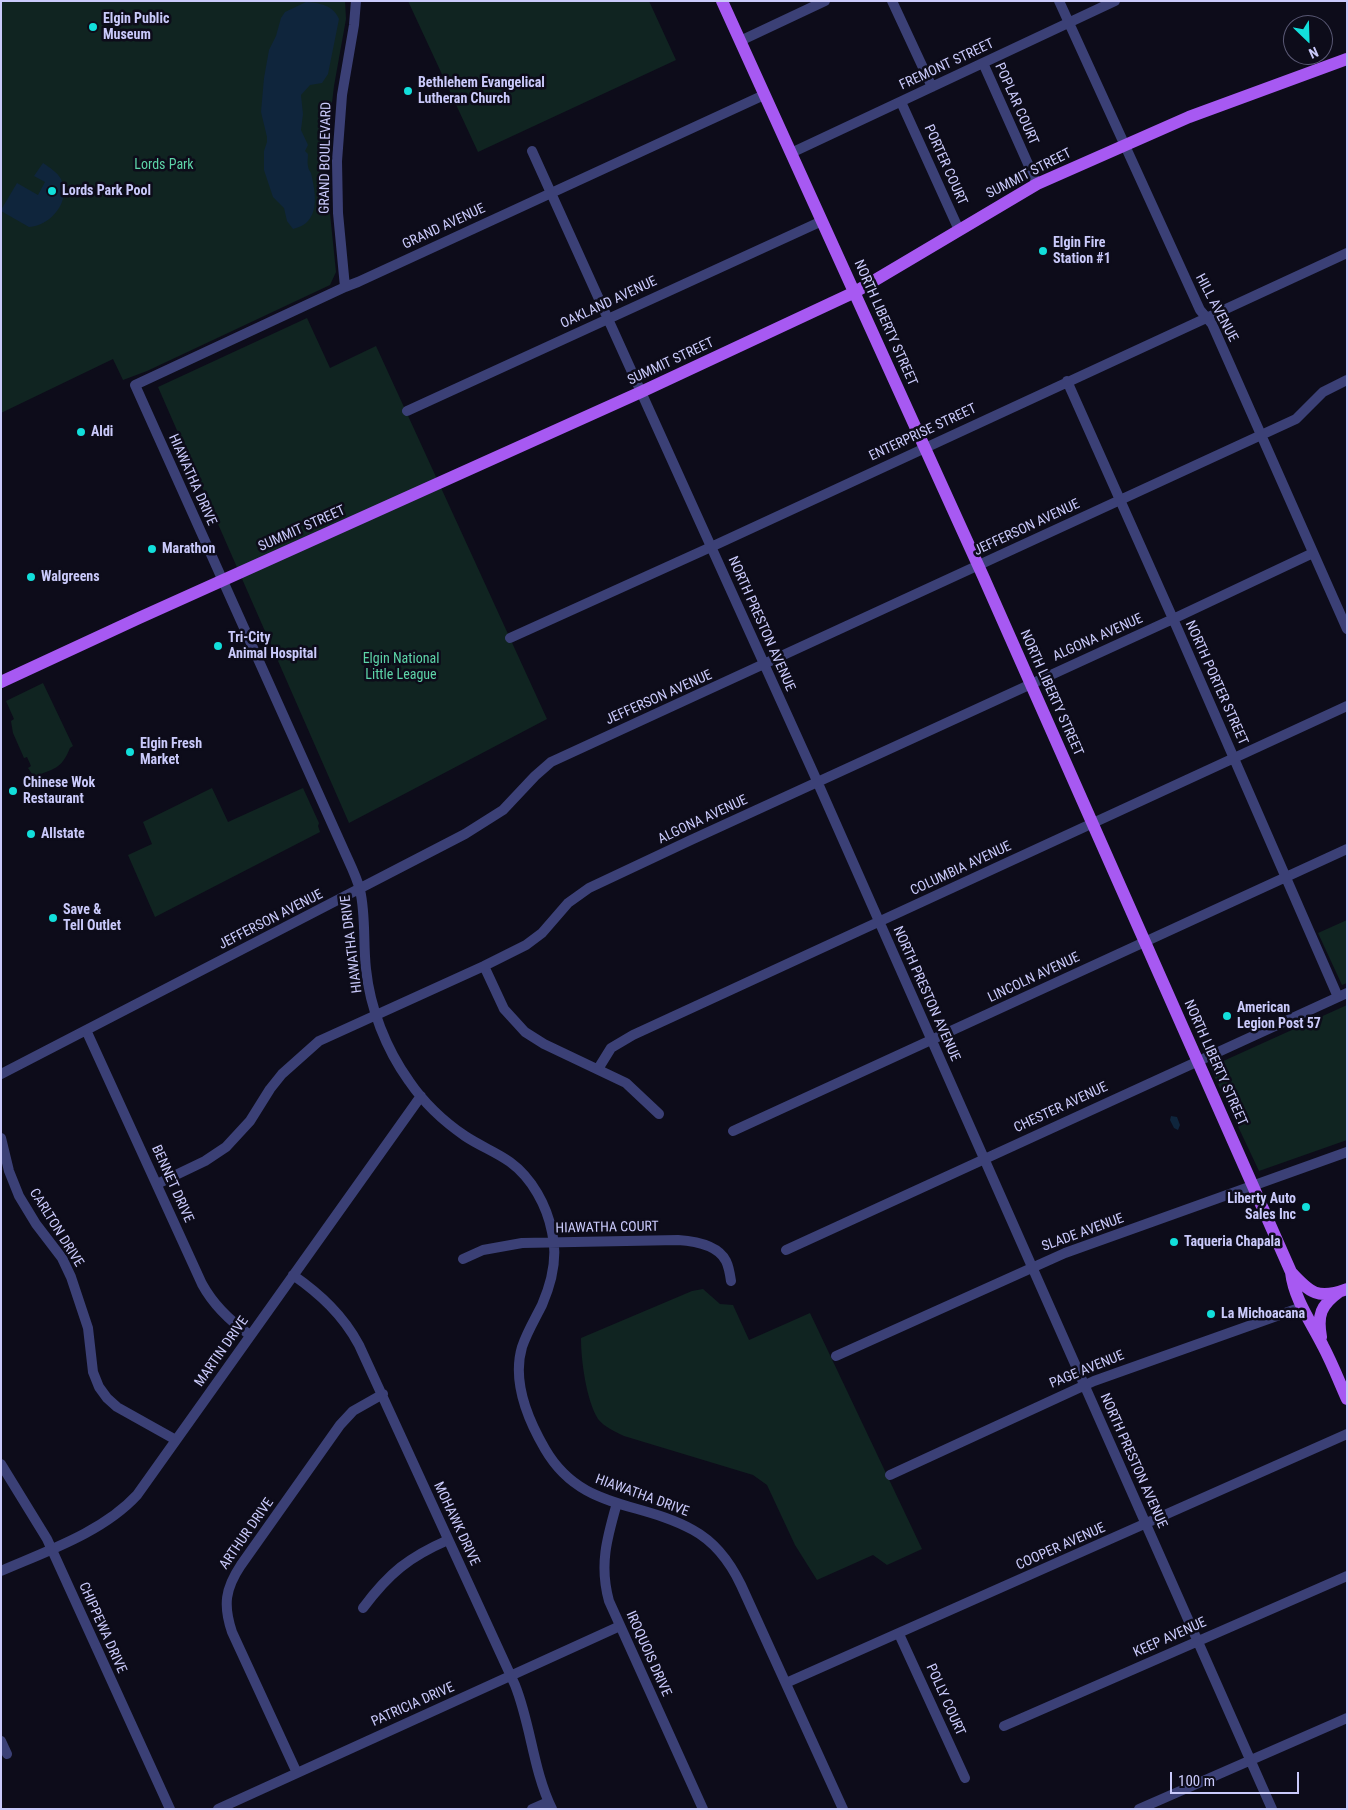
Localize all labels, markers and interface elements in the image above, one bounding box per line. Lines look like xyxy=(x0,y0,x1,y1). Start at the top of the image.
place label: Elgin Public Museum xyxy=(103,11,169,44)
north arrow xyxy=(1283,15,1333,65)
marker: Elgin Public Museum xyxy=(87,21,99,33)
street label: FREMONT STREET xyxy=(897,36,997,94)
text: N xyxy=(1307,44,1321,62)
street label: POPLAR COURT xyxy=(990,60,1042,148)
place label: Bethlehem Evangelical Lutheran Church xyxy=(418,75,545,108)
marker: Bethlehem Evangelical Lutheran Church xyxy=(402,85,414,97)
street label: GRAND BOULEVARD xyxy=(317,102,335,214)
street label: PORTER COURT xyxy=(920,122,970,208)
street label: SUMMIT STREET xyxy=(984,145,1074,203)
park label: Lords Park xyxy=(134,157,194,173)
place label: Lords Park Pool xyxy=(62,183,151,199)
marker: Lords Park Pool xyxy=(46,185,58,197)
street label: GRAND AVENUE xyxy=(400,200,488,254)
place label: Elgin Fire Station #1 xyxy=(1053,235,1111,268)
marker: Elgin Fire Station #1 xyxy=(1037,245,1049,257)
street label: NORTH LIBERTY STREET xyxy=(850,257,920,389)
street label: HILL AVENUE xyxy=(1191,271,1241,345)
street label: OAKLAND AVENUE xyxy=(558,273,660,333)
street label: SUMMIT STREET xyxy=(625,335,717,389)
street label: ENTERPRISE STREET xyxy=(867,401,979,465)
place label: Aldi xyxy=(91,424,113,440)
marker: Aldi xyxy=(75,426,87,438)
street label: HIAWATHA DRIVE xyxy=(164,432,220,528)
street label: JEFFERSON AVENUE xyxy=(971,496,1083,560)
street label: SUMMIT STREET xyxy=(256,502,348,556)
place label: Marathon xyxy=(162,541,215,557)
marker: Marathon xyxy=(146,543,158,555)
street label: NORTH PRESTON AVENUE xyxy=(724,554,798,694)
place label: Walgreens xyxy=(41,569,100,585)
marker: Walgreens xyxy=(25,571,37,583)
street label: ALGONA AVENUE xyxy=(1050,611,1146,665)
street label: NORTH PORTER STREET xyxy=(1181,618,1251,748)
street label: NORTH LIBERTY STREET xyxy=(1016,627,1086,759)
place label: Tri-City Animal Hospital xyxy=(228,630,317,662)
marker: Tri-City Animal Hospital xyxy=(212,640,224,652)
park label: Elgin National Little League xyxy=(363,651,439,684)
street label: JEFFERSON AVENUE xyxy=(603,667,715,729)
place label: Elgin Fresh Market xyxy=(140,736,202,769)
marker: Elgin Fresh Market xyxy=(124,746,136,758)
place label: Chinese Wok Restaurant xyxy=(23,775,95,808)
marker: Chinese Wok Restaurant xyxy=(7,785,19,797)
street label: ALGONA AVENUE xyxy=(656,792,750,848)
place label: Allstate xyxy=(41,826,85,842)
marker: Allstate xyxy=(25,828,37,840)
street label: COLUMBIA AVENUE xyxy=(908,838,1014,900)
street label: JEFFERSON AVENUE xyxy=(216,886,326,954)
street label: HIAWATHA DRIVE xyxy=(338,894,366,994)
place label: Save & Tell Outlet xyxy=(63,902,121,934)
marker: Save & Tell Outlet xyxy=(47,912,59,924)
street label: NORTH PRESTON AVENUE xyxy=(889,924,963,1064)
street label: LINCOLN AVENUE xyxy=(985,949,1083,1007)
street label: NORTH LIBERTY STREET xyxy=(1180,997,1250,1129)
place label: American Legion Post 57 xyxy=(1237,1000,1321,1032)
marker: American Legion Post 57 xyxy=(1221,1010,1233,1022)
street label: CHESTER AVENUE xyxy=(1011,1079,1111,1137)
street label: BENNET DRIVE xyxy=(147,1143,197,1225)
street label: CARLTON DRIVE xyxy=(25,1186,87,1270)
place label: Liberty Auto Sales Inc xyxy=(1227,1191,1296,1224)
marker: Liberty Auto Sales Inc xyxy=(1300,1201,1312,1213)
street label: SLADE AVENUE xyxy=(1040,1210,1126,1256)
street label: HIAWATHA COURT xyxy=(555,1219,659,1237)
place label: Taqueria Chapala xyxy=(1184,1234,1281,1250)
marker: Taqueria Chapala xyxy=(1168,1236,1180,1248)
place label: La Michoacana xyxy=(1221,1306,1305,1322)
marker: La Michoacana xyxy=(1205,1308,1217,1320)
street label: MARTIN DRIVE xyxy=(192,1314,252,1390)
street label: PAGE AVENUE xyxy=(1047,1347,1127,1393)
street label: NORTH PRESTON AVENUE xyxy=(1096,1391,1170,1531)
street label: HIAWATHA DRIVE xyxy=(593,1471,691,1521)
street label: MOHAWK DRIVE xyxy=(429,1479,483,1569)
street label: ARTHUR DRIVE xyxy=(216,1495,278,1573)
street label: COOPER AVENUE xyxy=(1014,1520,1108,1574)
street label: CHIPPEWA DRIVE xyxy=(74,1580,130,1676)
street label: IROQUOIS DRIVE xyxy=(622,1609,674,1699)
street label: KEEP AVENUE xyxy=(1131,1614,1209,1662)
street label: POLLY COURT xyxy=(922,1662,968,1738)
street label: PATRICIA DRIVE xyxy=(369,1679,457,1731)
scale bar xyxy=(1173,1762,1302,1794)
text: 100 m xyxy=(1178,1772,1215,1790)

